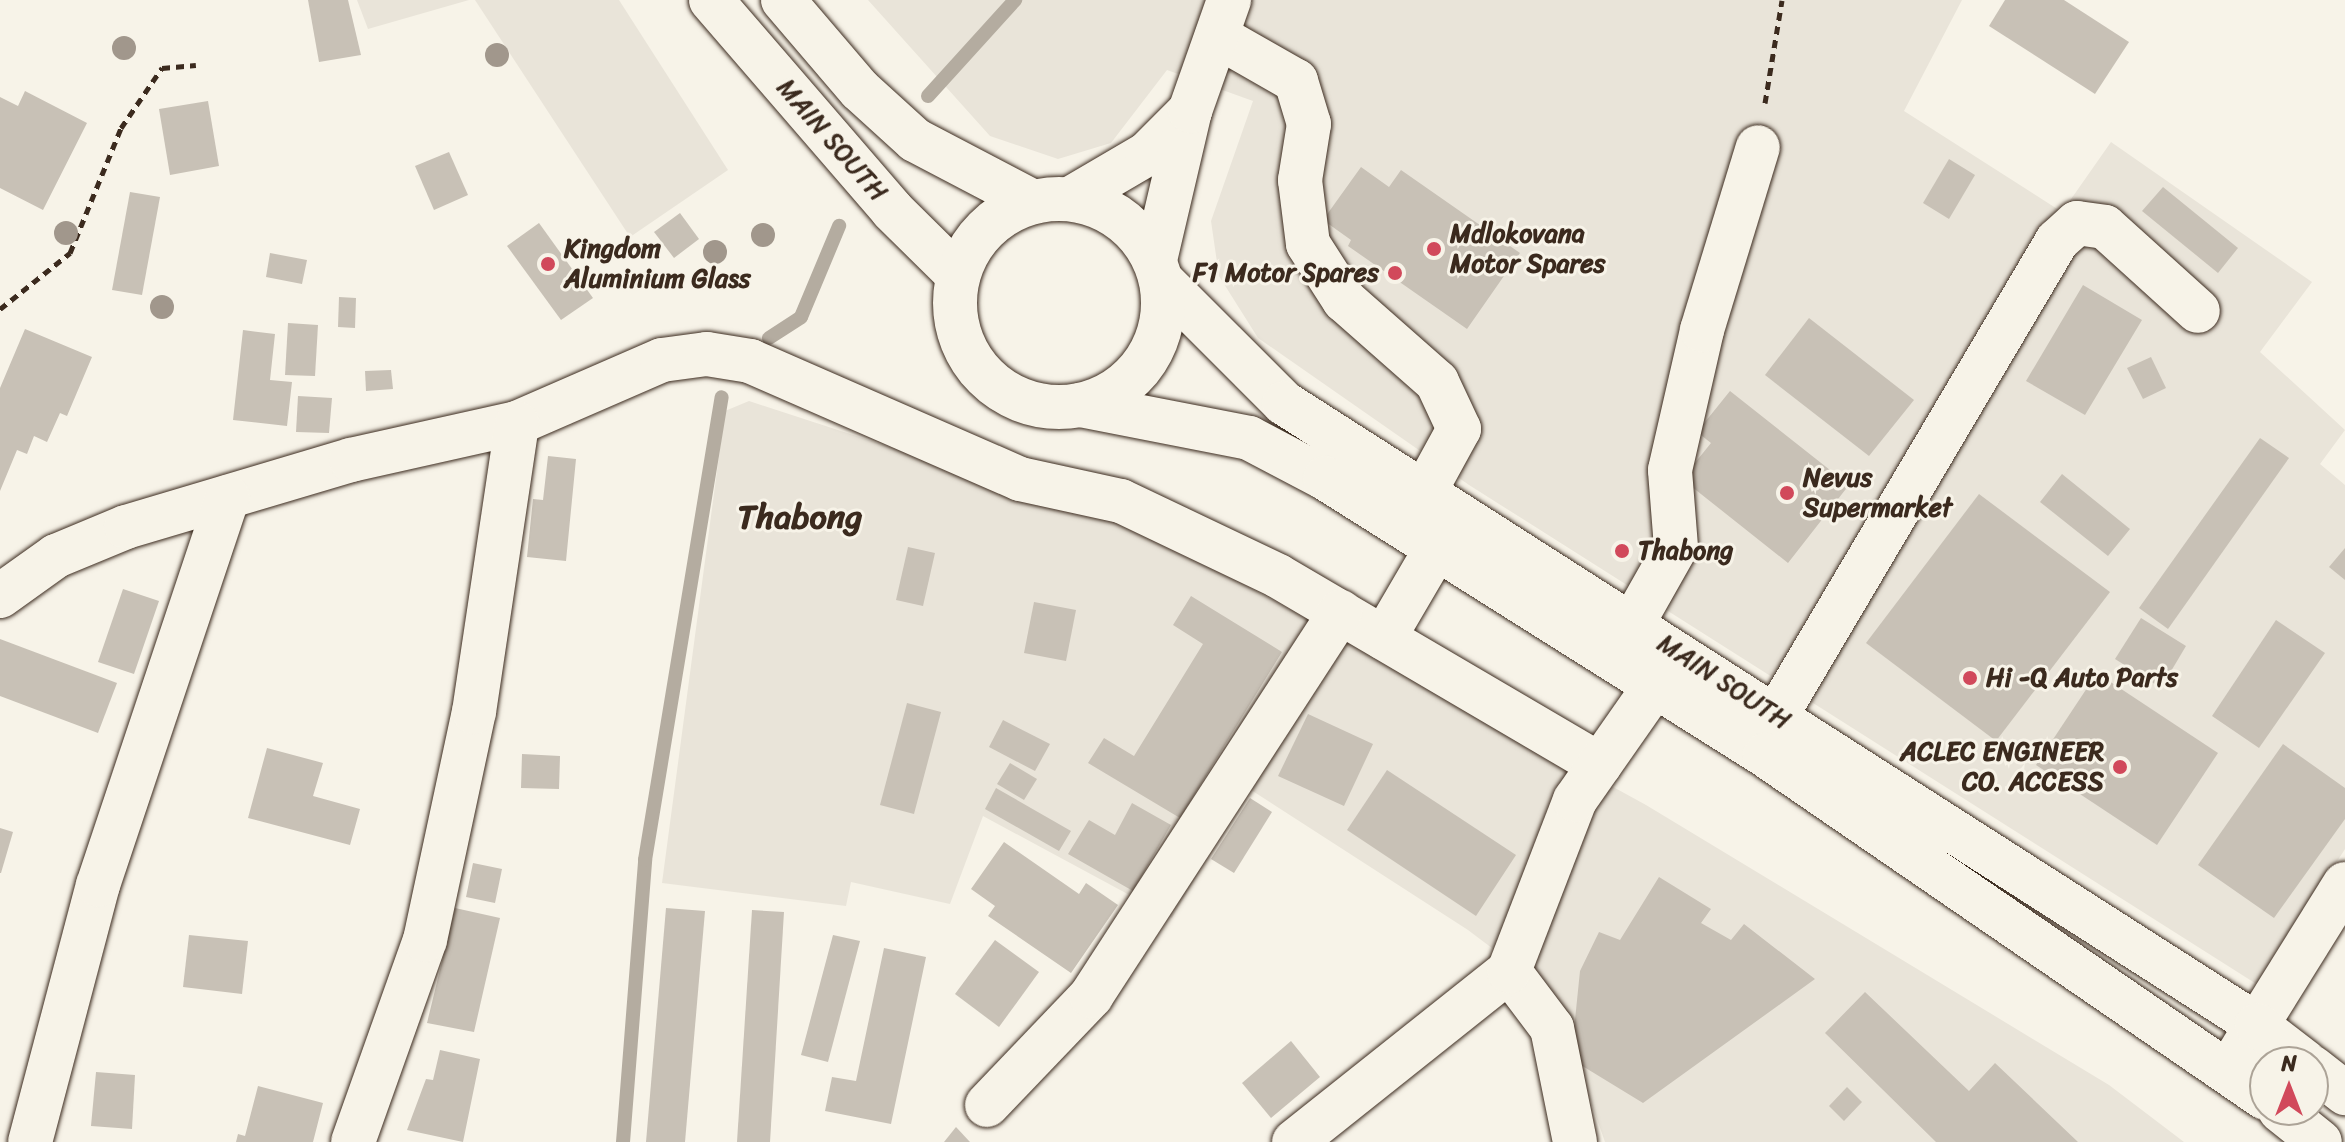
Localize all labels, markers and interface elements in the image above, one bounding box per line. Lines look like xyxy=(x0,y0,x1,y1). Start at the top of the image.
street label: MAIN SOUTH xyxy=(770,72,894,208)
place label: Mdlokovana Motor Spares xyxy=(1450,218,1604,280)
place label: Kingdom Aluminium Glass xyxy=(564,233,751,294)
marker: Mdlokovana Motor Spares xyxy=(1425,240,1443,258)
marker: Kingdom Aluminium Glass xyxy=(539,255,557,273)
place label: F1 Motor Spares xyxy=(1193,257,1379,289)
marker: F1 Motor Spares xyxy=(1386,264,1404,282)
place label: Nevus Supermarket xyxy=(1803,462,1952,524)
marker: Nevus Supermarket xyxy=(1778,484,1796,502)
district label: Thabong xyxy=(738,498,862,538)
place label: Thabong xyxy=(1638,535,1733,567)
marker: Thabong xyxy=(1613,542,1631,560)
street label: MAIN SOUTH xyxy=(1651,627,1797,737)
place label: Hi -Q Auto Parts xyxy=(1986,662,2178,694)
marker: Hi -Q Auto Parts xyxy=(1961,669,1979,687)
place label: ACLEC ENGINEER CO. ACCESS xyxy=(1902,736,2104,798)
marker: ACLEC ENGINEER CO. ACCESS xyxy=(2111,758,2129,776)
text: N xyxy=(2281,1044,2297,1083)
north arrow xyxy=(2249,1046,2329,1126)

